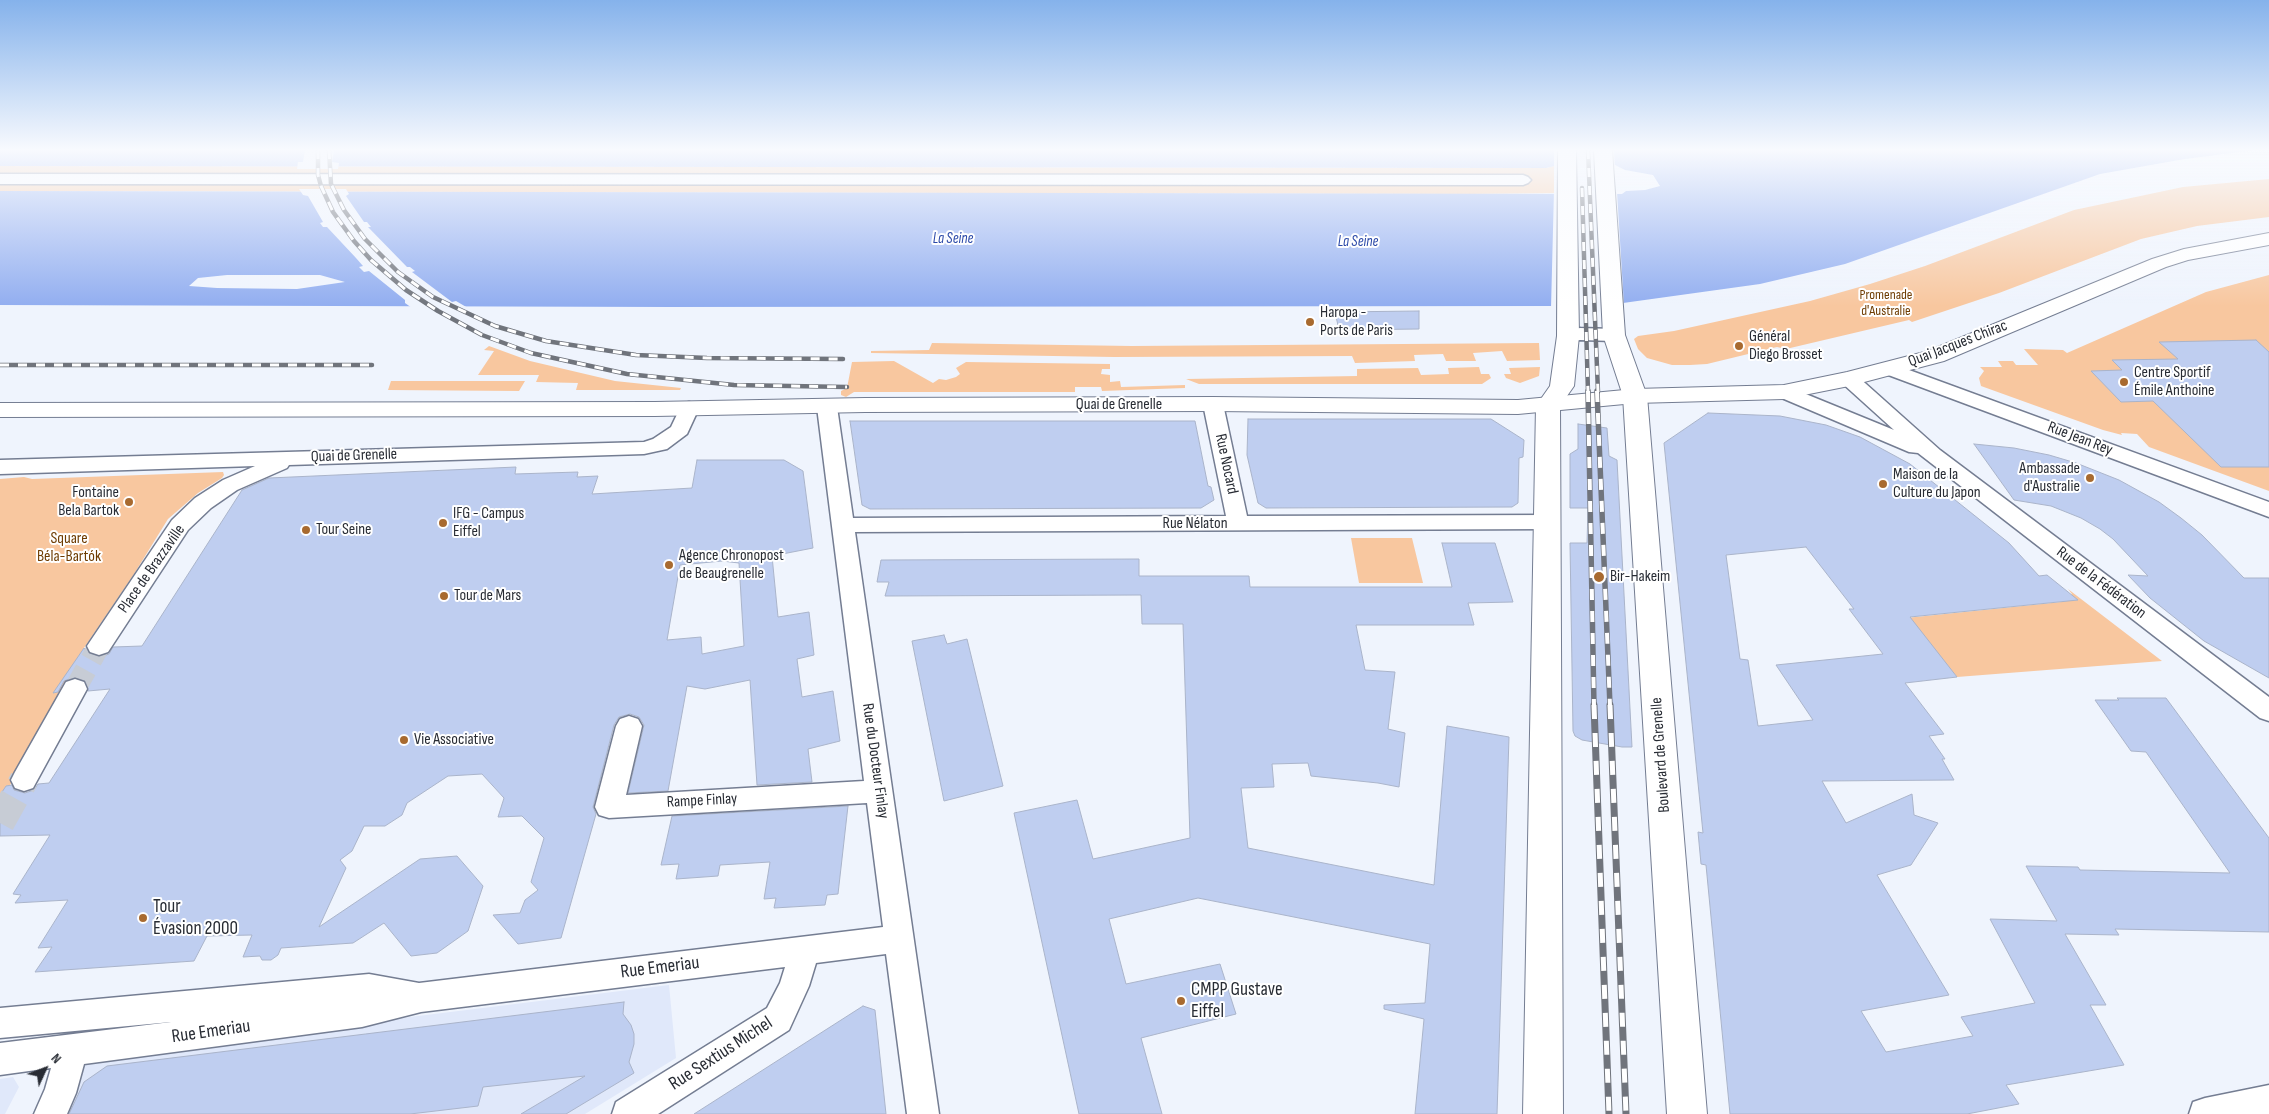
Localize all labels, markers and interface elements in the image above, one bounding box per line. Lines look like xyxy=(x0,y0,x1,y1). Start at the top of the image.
water label: La Seine xyxy=(933,230,973,248)
water label: La Seine xyxy=(1338,233,1378,251)
park label: Promenade d'Australie xyxy=(1860,287,1912,320)
place label: Haropa - Ports de Paris xyxy=(1320,303,1393,341)
marker: Haropa - Ports de Paris xyxy=(1304,316,1316,328)
street label: Quai Jacques Chirac xyxy=(1906,316,2010,372)
place label: Général Diego Brosset xyxy=(1749,327,1822,365)
marker: Général Diego Brosset xyxy=(1733,340,1745,352)
place label: Centre Sportif Émile Anthoine xyxy=(2134,363,2215,401)
marker: Centre Sportif Émile Anthoine xyxy=(2118,376,2130,388)
street label: Quai de Grenelle xyxy=(1076,395,1162,415)
street label: Rue Jean Rey xyxy=(2045,418,2115,460)
street label: Rue Nocard xyxy=(1210,432,1242,496)
street label: Quai de Grenelle xyxy=(311,445,397,467)
place label: Ambassade d'Australie xyxy=(2019,459,2080,497)
place label: Maison de la Culture du Japon xyxy=(1893,465,1981,503)
marker: Ambassade d'Australie xyxy=(2084,472,2096,484)
marker: Maison de la Culture du Japon xyxy=(1877,478,1889,490)
place label: Fontaine Bela Bartok xyxy=(58,483,119,521)
marker: Fontaine Bela Bartok xyxy=(123,496,135,508)
place label: IFG - Campus Eiffel xyxy=(453,504,524,542)
street label: Rue Nélaton xyxy=(1162,514,1228,534)
marker: IFG - Campus Eiffel xyxy=(437,517,449,529)
place label: Tour Seine xyxy=(316,520,371,540)
street label: Place de Brazzaville xyxy=(114,521,190,617)
marker: Tour Seine xyxy=(300,524,312,536)
park label: Square Béla-Bartók xyxy=(37,529,101,567)
street label: Rue de la Fédération xyxy=(2052,543,2150,623)
place label: Agence Chronopost de Beaugrenelle xyxy=(679,546,784,584)
marker: Agence Chronopost de Beaugrenelle xyxy=(663,559,675,571)
place label: Bir-Hakeim xyxy=(1610,567,1670,587)
marker: Bir-Hakeim xyxy=(1592,570,1606,584)
place label: Tour de Mars xyxy=(454,586,521,606)
marker: Tour de Mars xyxy=(438,590,450,602)
street label: Boulevard de Grenelle xyxy=(1647,697,1675,813)
street label: Rue du Docteur Finlay xyxy=(857,702,893,820)
place label: Vie Associative xyxy=(414,730,494,750)
marker: Vie Associative xyxy=(398,734,410,746)
street label: Rampe Finlay xyxy=(666,790,738,812)
place label: Tour Évasion 2000 xyxy=(153,896,238,940)
marker: Tour Évasion 2000 xyxy=(137,912,149,924)
street label: Rue Emeriau xyxy=(619,952,701,984)
place label: CMPP Gustave Eiffel xyxy=(1191,979,1283,1023)
marker: CMPP Gustave Eiffel xyxy=(1175,995,1187,1007)
street label: Rue Sextius Michel xyxy=(665,1012,777,1096)
street label: Rue Emeriau xyxy=(170,1015,252,1049)
north arrow xyxy=(20,1044,70,1094)
text: N xyxy=(48,1050,65,1067)

